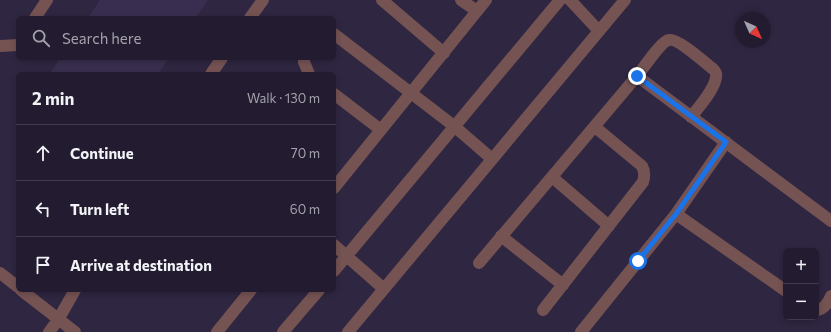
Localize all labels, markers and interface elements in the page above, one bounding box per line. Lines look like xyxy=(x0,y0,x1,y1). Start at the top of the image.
north arrow xyxy=(735,12,771,48)
search box xyxy=(16,16,336,60)
icon: search xyxy=(30,27,52,49)
text: Search here xyxy=(62,29,141,47)
route end xyxy=(628,67,646,85)
text: 2 min xyxy=(32,88,74,109)
text: Walk · 130 m xyxy=(247,90,320,106)
icon: ahead xyxy=(32,142,54,164)
text: Continue xyxy=(70,144,134,162)
text: 70 m xyxy=(291,145,320,161)
icon: left xyxy=(32,198,54,220)
text: Turn left xyxy=(70,200,129,218)
text: 60 m xyxy=(290,201,320,217)
map controls xyxy=(783,248,819,320)
button: + xyxy=(783,248,819,284)
route start xyxy=(629,252,647,270)
icon: arrive xyxy=(32,254,54,276)
text: Arrive at destination xyxy=(70,256,212,274)
button: − xyxy=(783,284,819,320)

